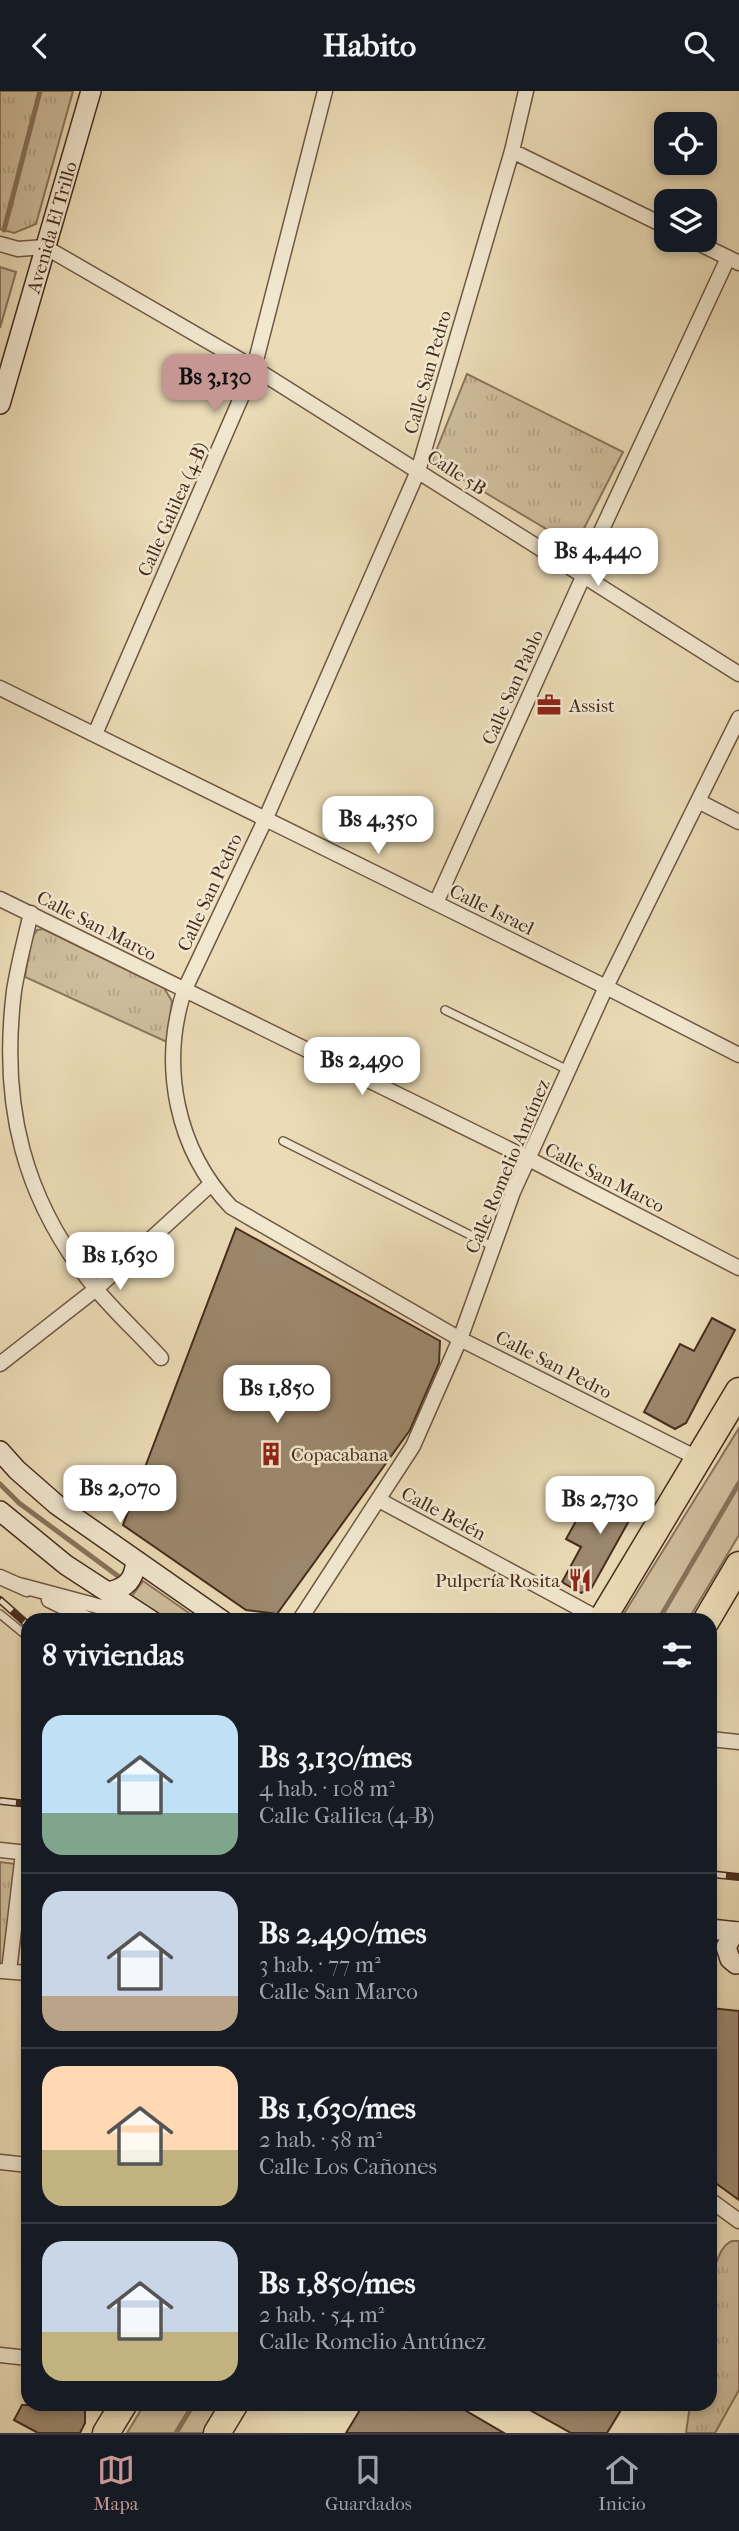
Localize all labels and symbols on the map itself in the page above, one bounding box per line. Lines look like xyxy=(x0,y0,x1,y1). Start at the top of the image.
street label: Avenida El Trillo xyxy=(22,159,82,297)
street label: Calle San Pedro xyxy=(400,308,456,437)
pin: Bs 3,130 xyxy=(143,355,287,414)
street label: Calle Galilea (4-B) xyxy=(133,439,212,580)
street label: Calle 5B xyxy=(423,446,490,500)
pin: Bs 4,440 xyxy=(526,529,670,588)
street label: Calle San Pablo xyxy=(478,626,548,748)
office icon: Assist xyxy=(535,691,563,719)
place label: Assist xyxy=(568,695,615,717)
pin: Bs 4,350 xyxy=(306,797,450,856)
street label: Calle San Pedro xyxy=(173,830,247,955)
street label: Calle Israel xyxy=(446,880,537,940)
street label: Calle San Marco xyxy=(33,886,160,966)
pin: Bs 2,490 xyxy=(290,1037,434,1097)
street label: Calle Romelio Antúnez xyxy=(461,1076,555,1257)
street label: Calle San Marco xyxy=(541,1138,668,1218)
pin: Bs 1,630 xyxy=(48,1233,192,1292)
street label: Calle San Pedro xyxy=(492,1326,616,1404)
pin: Bs 1,850 xyxy=(205,1365,349,1425)
building icon: Copacabana xyxy=(257,1440,285,1468)
place label: Copacabana xyxy=(291,1444,388,1466)
pin: Bs 2,070 xyxy=(48,1465,192,1525)
pin: Bs 2,730 xyxy=(528,1477,672,1536)
street label: Calle Belén xyxy=(397,1482,490,1545)
restaurant icon: Pulpería Rosita xyxy=(566,1566,594,1594)
place label: Pulpería Rosita xyxy=(435,1570,560,1592)

